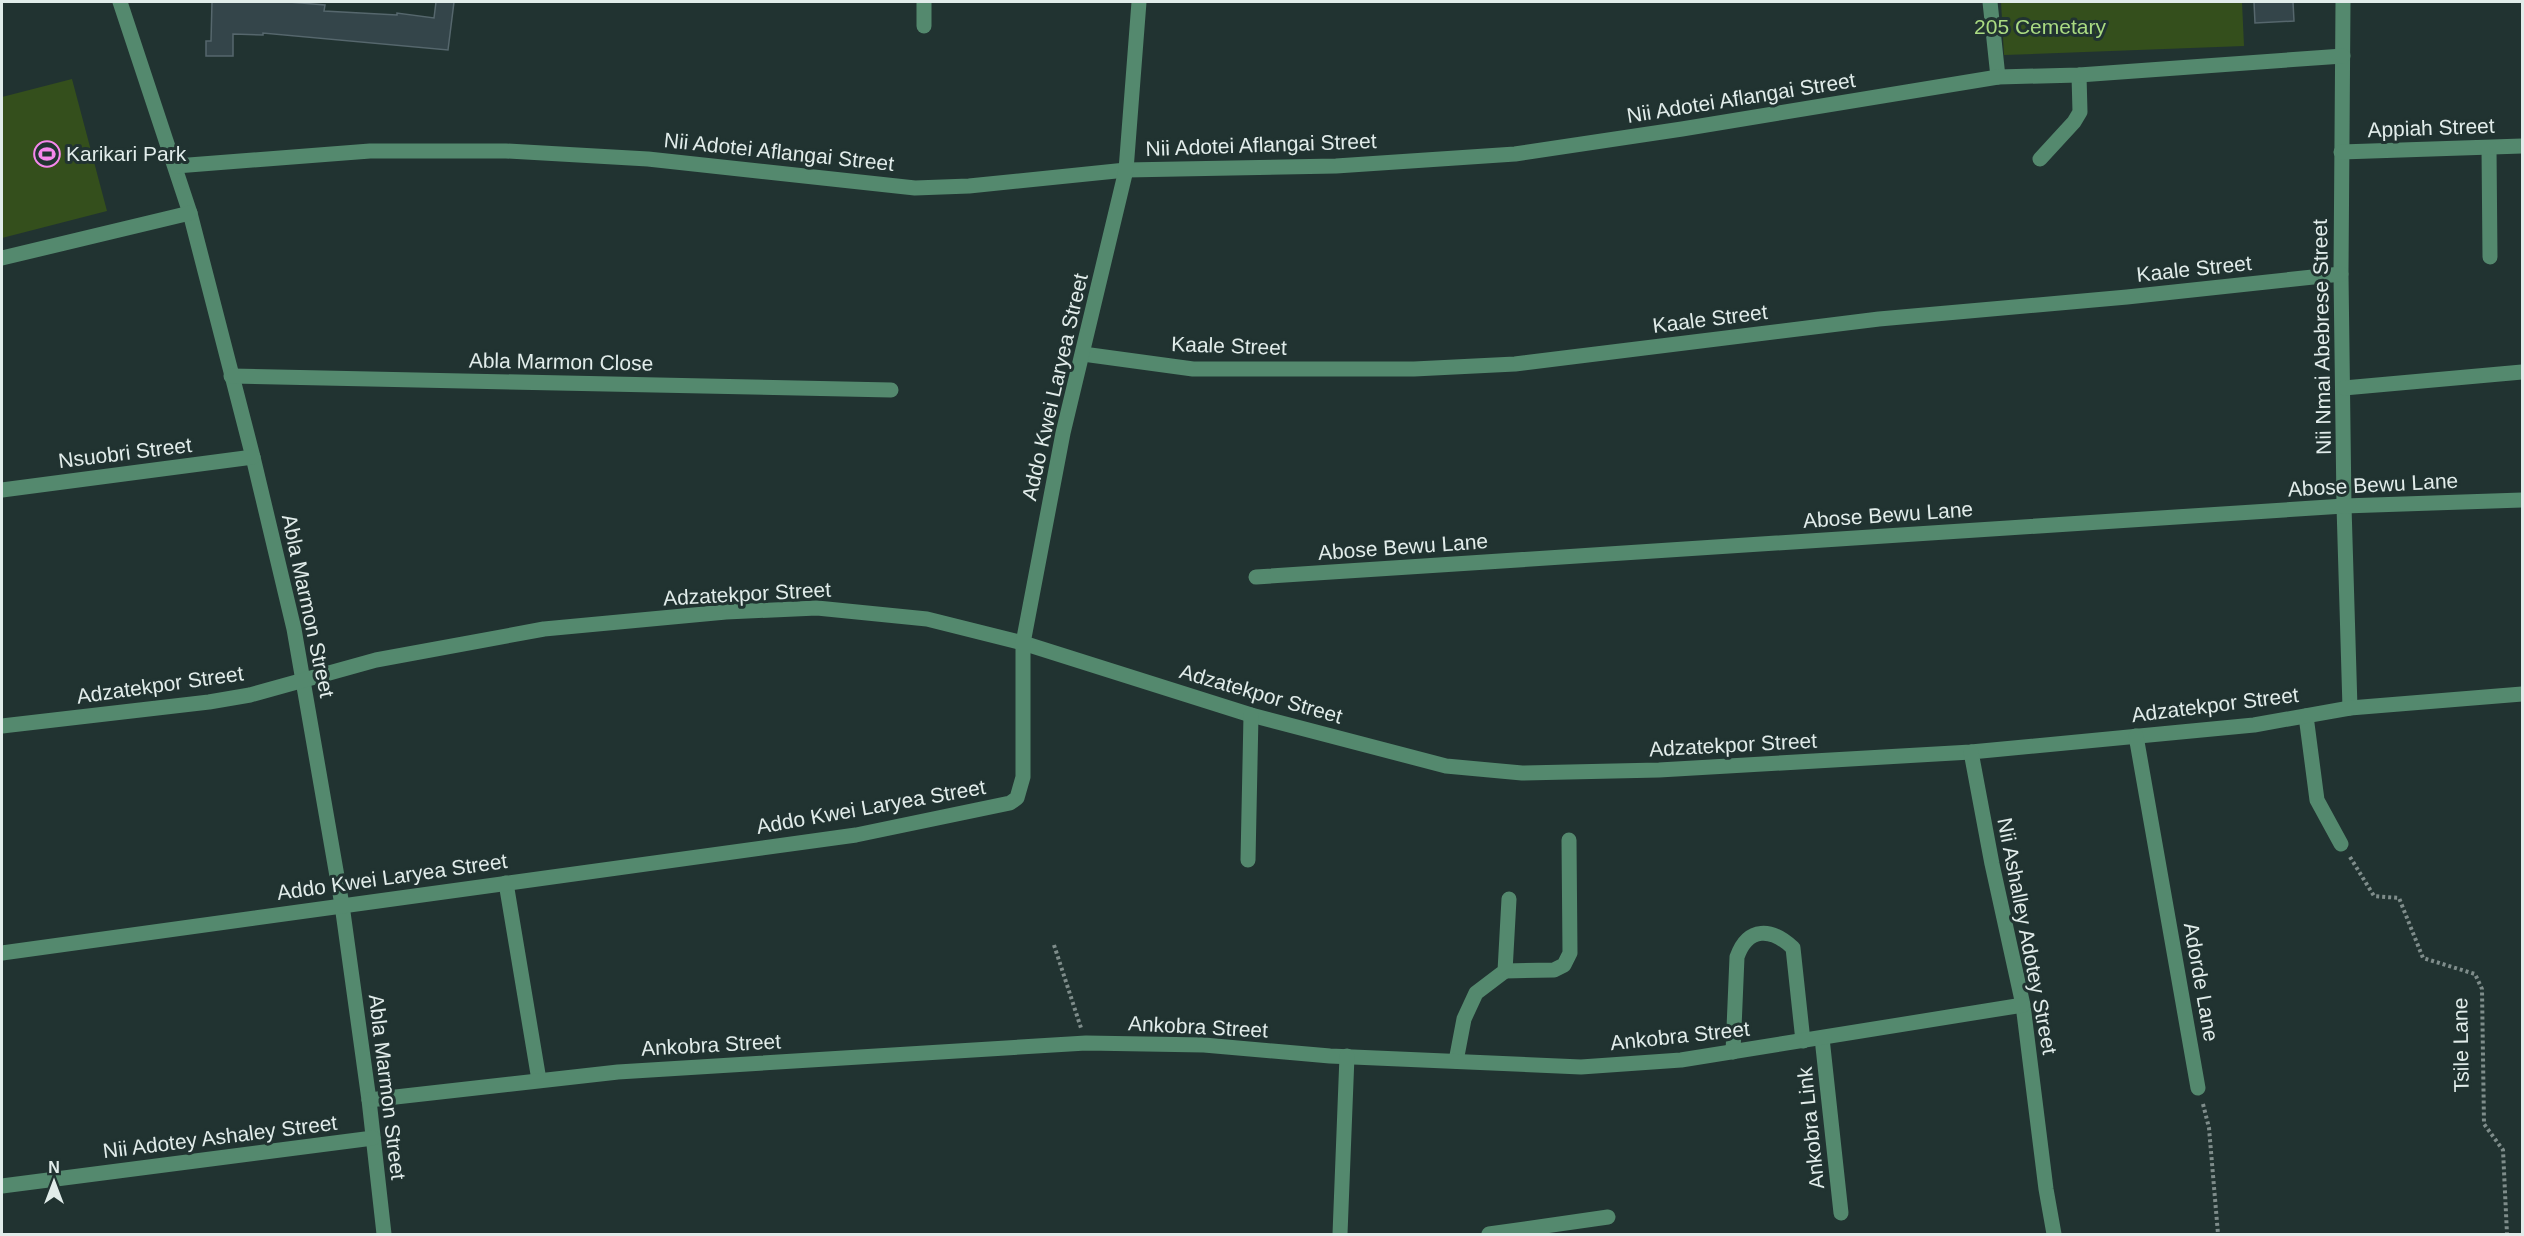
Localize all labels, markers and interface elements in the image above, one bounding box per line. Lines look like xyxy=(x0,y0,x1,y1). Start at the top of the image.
park label: 205 Cemetary xyxy=(1974,15,2106,38)
street label: Nii Adotei Aflangai Street xyxy=(1625,68,1857,127)
street label: Appiah Street xyxy=(2367,114,2495,141)
street label: Nii Adotei Aflangai Street xyxy=(663,128,895,175)
street label: Nii Adotei Aflangai Street xyxy=(1145,129,1377,160)
sports icon: Karikari Park xyxy=(32,139,62,169)
place label: Karikari Park xyxy=(66,142,187,165)
street label: Nii Nmai Abebrese Street xyxy=(2308,219,2335,455)
street label: Kaale Street xyxy=(2135,251,2253,286)
street label: Addo Kwei Laryea Street xyxy=(1017,271,1092,503)
street label: Kaale Street xyxy=(1651,300,1769,337)
street label: Kaale Street xyxy=(1171,332,1287,359)
street label: Abla Marmon Close xyxy=(469,348,653,375)
street label: Nsuobri Street xyxy=(57,433,193,472)
street label: Abose Bewu Lane xyxy=(2287,469,2459,500)
street label: Abose Bewu Lane xyxy=(1802,497,1974,532)
street label: Abla Marmon Street xyxy=(278,512,339,700)
street label: Abose Bewu Lane xyxy=(1317,529,1489,564)
street label: Adzatekpor Street xyxy=(662,578,832,609)
street label: Adzatekpor Street xyxy=(1177,659,1345,728)
street label: Adzatekpor Street xyxy=(75,661,245,708)
street label: Adzatekpor Street xyxy=(2130,683,2300,726)
street label: Adzatekpor Street xyxy=(1648,729,1818,760)
street label: Addo Kwei Laryea Street xyxy=(755,775,987,838)
street label: Nii Ashalley Adotey Street xyxy=(1993,816,2062,1056)
street label: Addo Kwei Laryea Street xyxy=(275,849,509,904)
street label: Adorde Lane xyxy=(2180,921,2223,1043)
street label: Abla Marmon Street xyxy=(365,993,410,1181)
street label: Tsile Lane xyxy=(2448,998,2473,1092)
street label: Ankobra Street xyxy=(1127,1011,1269,1042)
street label: Ankobra Street xyxy=(1609,1017,1751,1054)
street label: Ankobra Street xyxy=(640,1029,782,1060)
street label: Ankobra Link xyxy=(1793,1065,1828,1190)
street label: Nii Adotey Ashaley Street xyxy=(102,1111,339,1162)
north arrow xyxy=(24,1152,84,1212)
text: N xyxy=(48,1159,60,1176)

